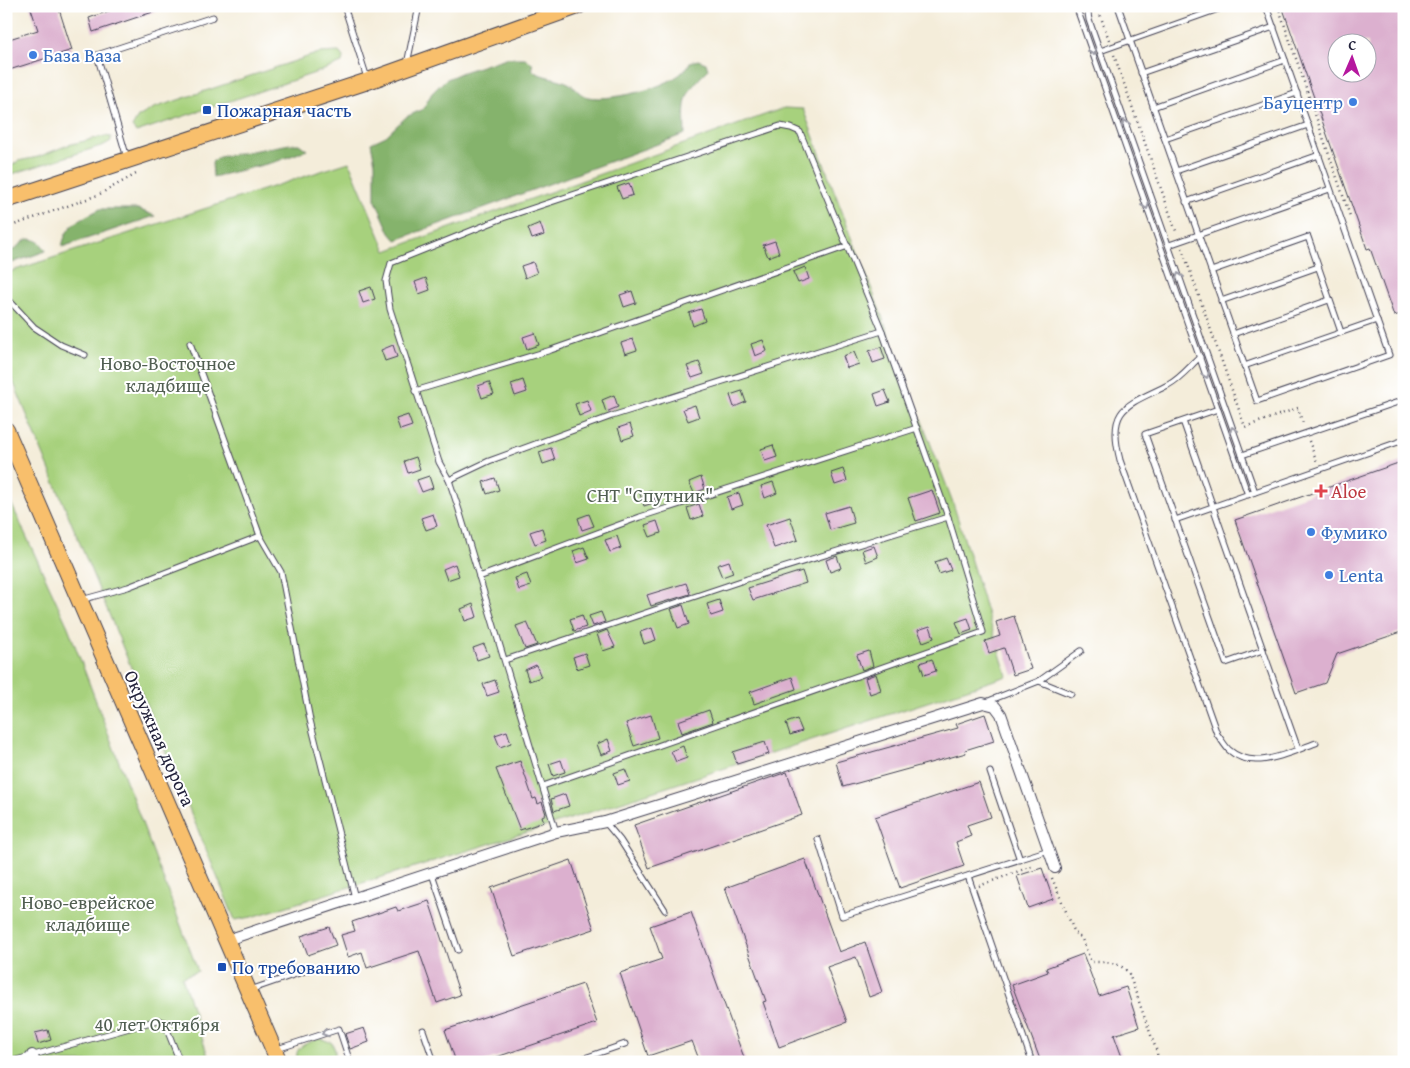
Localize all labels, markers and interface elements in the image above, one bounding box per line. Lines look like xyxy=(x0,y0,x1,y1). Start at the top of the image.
north arrow xyxy=(1328,32,1378,82)
text: С xyxy=(1348,35,1357,55)
place label: База Ваза xyxy=(43,41,121,69)
one-way arrow xyxy=(1087,47,1097,56)
marker: База Ваза xyxy=(27,49,39,61)
place label: Бауцентр xyxy=(1263,88,1343,116)
place label: Пожарная часть xyxy=(217,96,352,124)
marker: Бауцентр xyxy=(1347,96,1359,108)
marker: Пожарная часть xyxy=(201,104,213,116)
one-way arrow xyxy=(1121,119,1131,128)
one-way arrow xyxy=(1141,201,1151,209)
one-way arrow xyxy=(1175,272,1185,281)
park label: Ново-Восточное кладбище xyxy=(100,349,236,399)
one-way arrow xyxy=(1200,371,1210,379)
one-way arrow xyxy=(1229,426,1239,434)
place label: Aloe xyxy=(1331,477,1367,505)
park label: СНТ "Спутник" xyxy=(587,481,713,509)
marker: Aloe xyxy=(1315,485,1327,497)
place label: Фумико xyxy=(1321,518,1388,546)
marker: Фумико xyxy=(1305,526,1317,538)
place label: Lenta xyxy=(1339,561,1384,589)
marker: Lenta xyxy=(1323,569,1335,581)
street label: Окружная дорога xyxy=(117,666,203,810)
park label: Ново-еврейское кладбище xyxy=(21,888,155,938)
place label: По требованию xyxy=(232,953,361,981)
marker: По требованию xyxy=(216,961,228,973)
park label: 40 лет Октября xyxy=(94,1010,220,1038)
one-way arrow xyxy=(322,1027,330,1037)

